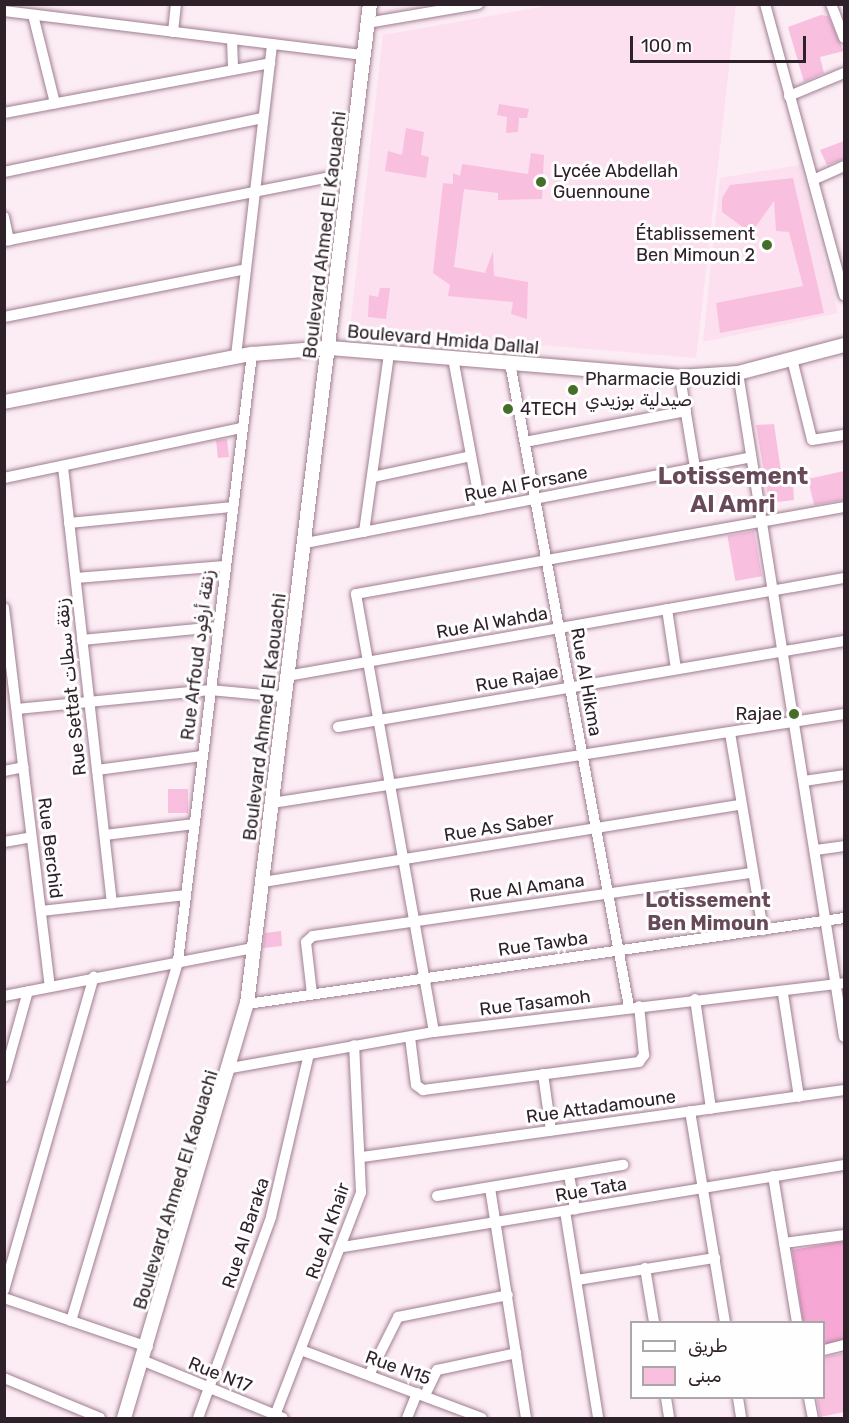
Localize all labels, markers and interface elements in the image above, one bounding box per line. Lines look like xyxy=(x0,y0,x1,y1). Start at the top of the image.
scale bar xyxy=(633,24,808,62)
text: 100 m xyxy=(641,35,692,57)
street label: Boulevard Ahmed El Kaouachi xyxy=(299,110,351,360)
place label: Lycée Abdellah Guennoune xyxy=(553,161,679,204)
marker: Lycée Abdellah Guennoune xyxy=(534,175,548,189)
place label: Établissement Ben Mimoun 2 xyxy=(636,224,755,266)
marker: Établissement Ben Mimoun 2 xyxy=(760,238,774,252)
street label: Boulevard Hmida Dallal xyxy=(346,321,540,359)
place label: Pharmacie Bouzidi صيدلية بوزيدي xyxy=(585,369,741,412)
marker: Pharmacie Bouzidi صيدلية بوزيدي xyxy=(566,383,580,397)
place label: 4TECH xyxy=(520,398,577,420)
marker: 4TECH xyxy=(501,402,515,416)
street label: Rue Al Forsane xyxy=(462,461,590,507)
district label: Lotissement Al Amri xyxy=(658,463,808,519)
street label: Rue Arfoud زنقة أرفود xyxy=(177,568,219,742)
street label: Boulevard Ahmed El Kaouachi xyxy=(239,592,291,842)
street label: Rue Settat زنقة سطات xyxy=(51,597,91,777)
street label: Rue Al Wahda xyxy=(434,603,550,643)
street label: Rue Al Hikma xyxy=(566,626,606,738)
street label: Rue Rajae xyxy=(474,661,560,697)
place label: Rajae xyxy=(736,703,782,725)
marker: Rajae xyxy=(787,707,801,721)
street label: Rue Berchid xyxy=(33,796,67,900)
street label: Rue As Saber xyxy=(442,808,556,846)
street label: Rue Al Amana xyxy=(468,869,586,907)
district label: Lotissement Ben Mimoun xyxy=(645,888,771,935)
street label: Rue Tawba xyxy=(497,927,589,961)
street label: Rue Tasamoh xyxy=(478,985,592,1021)
street label: Boulevard Ahmed El Kaouachi xyxy=(129,1068,223,1312)
street label: Rue Attadamoune xyxy=(524,1086,678,1128)
street label: Rue Tata xyxy=(553,1173,629,1207)
street label: Rue Al Baraka xyxy=(218,1175,274,1291)
street label: Rue Al Khair xyxy=(301,1180,355,1282)
legend xyxy=(630,1321,825,1399)
text: طريق xyxy=(688,1335,728,1357)
street label: Rue N15 xyxy=(362,1346,434,1390)
street label: Rue N17 xyxy=(185,1353,255,1397)
text: مبنى xyxy=(688,1365,722,1387)

